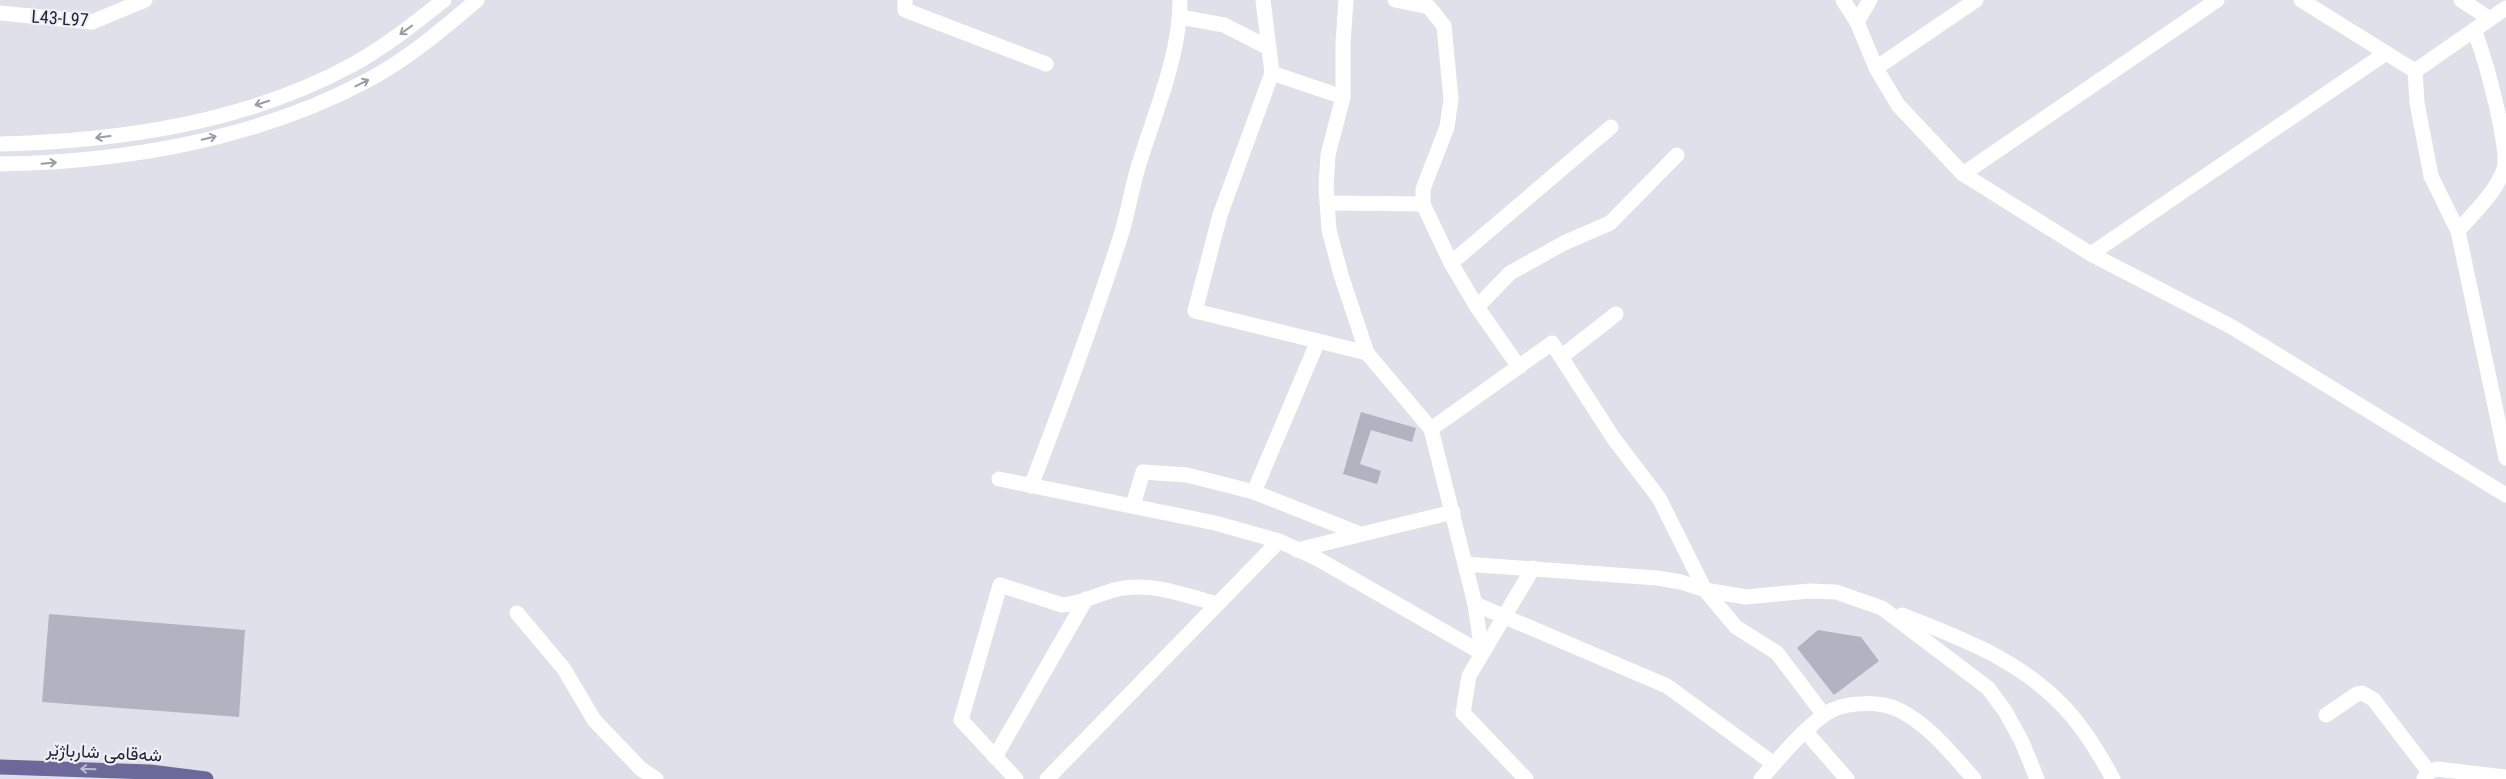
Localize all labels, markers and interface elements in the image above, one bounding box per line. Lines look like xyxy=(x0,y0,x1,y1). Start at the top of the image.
street label: L43-L97 xyxy=(31,6,89,30)
one-way arrow xyxy=(400,24,413,35)
one-way arrow xyxy=(354,78,369,87)
one-way arrow xyxy=(254,99,270,108)
one-way arrow xyxy=(96,132,112,142)
one-way arrow xyxy=(201,132,217,142)
one-way arrow xyxy=(40,158,56,167)
street label: شەقامی شارباژێر xyxy=(44,738,163,767)
one-way arrow xyxy=(80,764,96,774)

